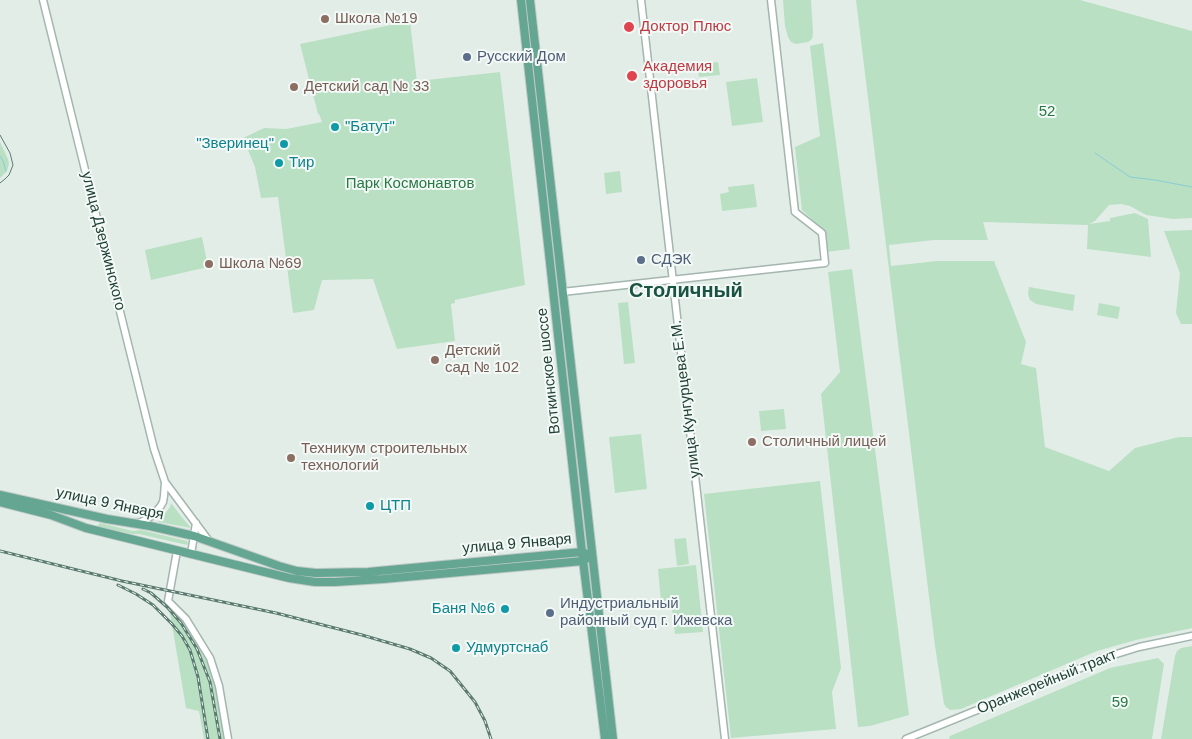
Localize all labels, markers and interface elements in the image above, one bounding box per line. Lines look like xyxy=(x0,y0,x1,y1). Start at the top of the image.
place label: Школа №19 xyxy=(335,10,418,28)
marker: Школа №19 xyxy=(319,13,331,25)
place label: Доктор Плюс xyxy=(640,18,731,36)
marker: Доктор Плюс xyxy=(622,20,636,34)
place label: Русский Дом xyxy=(477,48,566,66)
marker: Русский Дом xyxy=(461,51,473,63)
place label: Академия здоровья xyxy=(643,58,712,93)
marker: Академия здоровья xyxy=(625,69,639,83)
place label: Детский сад № 33 xyxy=(304,78,429,96)
marker: Детский сад № 33 xyxy=(288,81,300,93)
park label: 52 xyxy=(1039,103,1055,121)
place label: "Батут" xyxy=(345,118,395,136)
marker: "Батут" xyxy=(329,121,341,133)
place label: "Зверинец" xyxy=(196,135,274,153)
marker: "Зверинец" xyxy=(278,138,290,150)
place label: Тир xyxy=(289,154,314,172)
marker: Тир xyxy=(273,157,285,169)
street label: улица Дзержинского xyxy=(77,170,129,312)
park label: Парк Космонавтов xyxy=(346,175,474,193)
place label: СДЭК xyxy=(651,251,691,269)
marker: СДЭК xyxy=(635,254,647,266)
place label: Школа №69 xyxy=(219,255,302,273)
marker: Школа №69 xyxy=(203,258,215,270)
district label: Столичный xyxy=(629,279,743,303)
street label: Воткинское шоссе xyxy=(533,307,565,435)
street label: улица Кунгурцева Е.М. xyxy=(667,319,705,479)
place label: Детский сад № 102 xyxy=(445,342,519,377)
marker: Детский сад № 102 xyxy=(429,354,441,366)
place label: Столичный лицей xyxy=(762,433,886,451)
marker: Столичный лицей xyxy=(746,436,758,448)
place label: Техникум строительных технологий xyxy=(301,440,467,475)
marker: Техникум строительных технологий xyxy=(285,452,297,464)
street label: улица 9 Января xyxy=(55,484,165,524)
place label: ЦТП xyxy=(380,497,411,515)
marker: ЦТП xyxy=(364,500,376,512)
street label: улица 9 Января xyxy=(462,530,572,558)
place label: Индустриальный районный суд г. Ижевска xyxy=(560,595,732,630)
place label: Баня №6 xyxy=(432,600,495,618)
marker: Баня №6 xyxy=(499,603,511,615)
marker: Индустриальный районный суд г. Ижевска xyxy=(544,607,556,619)
place label: Удмуртснаб xyxy=(466,639,548,657)
marker: Удмуртснаб xyxy=(450,642,462,654)
street label: Оранжерейный тракт xyxy=(975,646,1119,718)
park label: 59 xyxy=(1112,694,1128,712)

